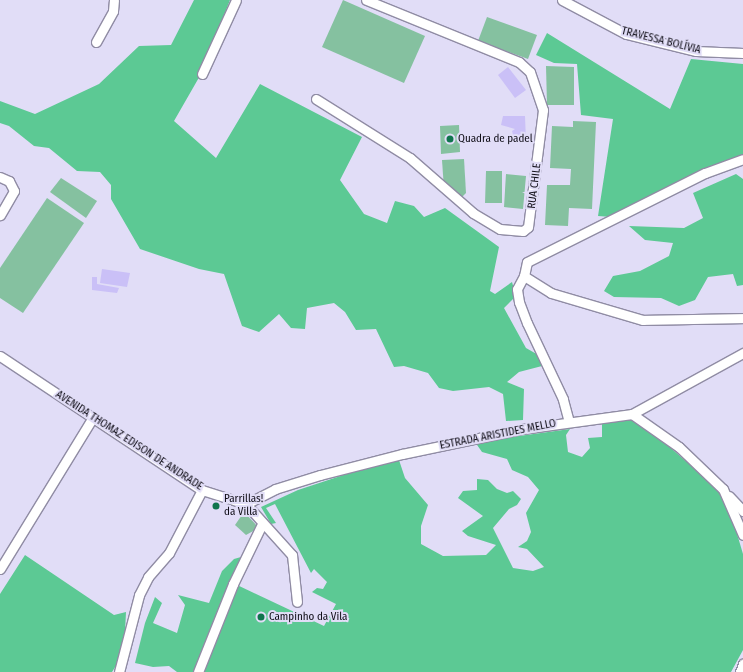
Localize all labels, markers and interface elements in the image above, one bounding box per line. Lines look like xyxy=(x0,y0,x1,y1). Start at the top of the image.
street label: TRAVESSA BOLÍVIA xyxy=(620,25,702,57)
place label: Quadra de padel xyxy=(458,132,533,146)
marker: Quadra de padel xyxy=(445,134,455,144)
street label: RUA CHILE xyxy=(526,162,544,210)
street label: AVENIDA THOMAZ EDISON DE ANDRADE xyxy=(53,388,205,494)
street label: ESTRADA ARISTIDES MELLO xyxy=(439,417,557,453)
place label: Parrillas! da Villa xyxy=(224,493,263,519)
marker: Parrillas! da Villa xyxy=(211,501,221,511)
place label: Campinho da Vila xyxy=(269,610,347,624)
marker: Campinho da Vila xyxy=(256,612,266,622)

